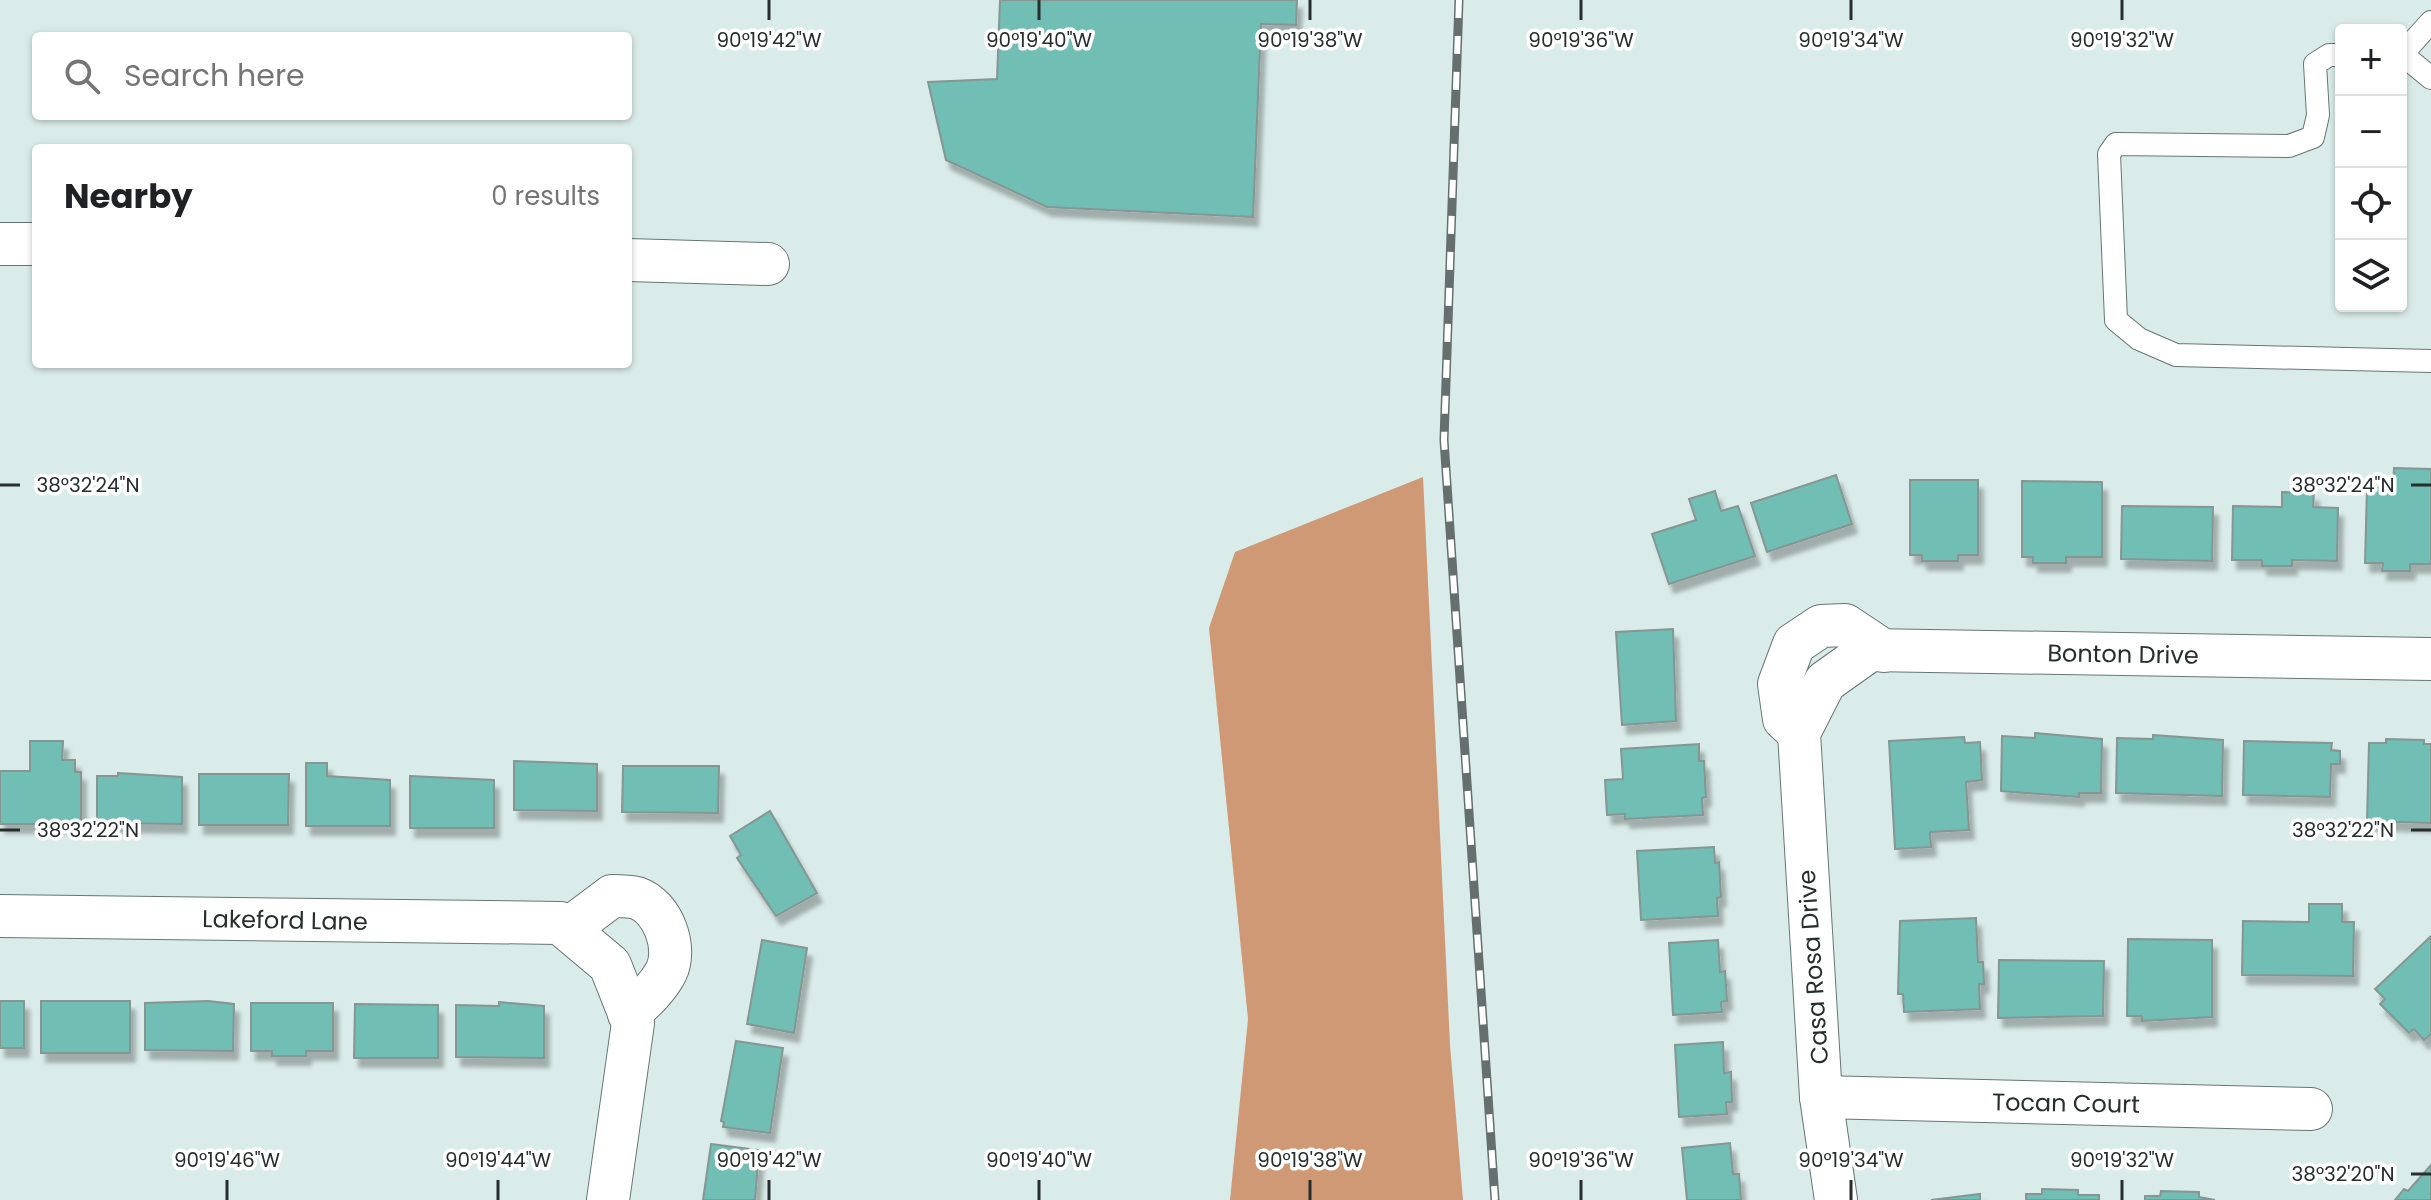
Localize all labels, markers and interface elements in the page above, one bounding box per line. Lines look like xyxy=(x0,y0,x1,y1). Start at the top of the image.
map controls xyxy=(2335,24,2407,312)
button: + xyxy=(2335,24,2407,96)
text: 90°19'42"W xyxy=(717,26,822,54)
text: 90°19'40"W xyxy=(986,26,1092,54)
text: 90°19'38"W xyxy=(1257,26,1363,54)
text: 90°19'36"W xyxy=(1528,26,1634,54)
text: 90°19'34"W xyxy=(1798,26,1904,54)
text: 90°19'32"W xyxy=(2070,26,2175,54)
search box xyxy=(32,32,632,120)
icon: search xyxy=(60,54,104,98)
text: Search here xyxy=(124,54,305,97)
button: − xyxy=(2335,96,2407,168)
button: locate xyxy=(2335,168,2407,240)
text: Nearby xyxy=(64,172,193,220)
text: 0 results xyxy=(491,178,600,214)
button: layers xyxy=(2335,240,2407,312)
text: 38°32'24"N xyxy=(36,471,140,499)
text: 38°32'24"N xyxy=(2291,471,2395,499)
street label: Bonton Drive xyxy=(2047,636,2199,672)
text: 38°32'22"N xyxy=(37,816,139,844)
text: 38°32'22"N xyxy=(2292,816,2394,844)
street label: Casa Rosa Drive xyxy=(1790,868,1836,1066)
street label: Lakeford Lane xyxy=(202,902,368,938)
street label: Tocan Court xyxy=(1992,1085,2140,1121)
text: 90°19'46"W xyxy=(174,1146,281,1174)
text: 90°19'44"W xyxy=(445,1146,552,1174)
text: 90°19'42"W xyxy=(717,1146,822,1174)
text: 90°19'40"W xyxy=(986,1146,1092,1174)
text: 90°19'38"W xyxy=(1257,1146,1363,1174)
text: 90°19'36"W xyxy=(1528,1146,1634,1174)
text: 90°19'34"W xyxy=(1798,1146,1904,1174)
text: 90°19'32"W xyxy=(2070,1146,2175,1174)
text: 38°32'20"N xyxy=(2291,1160,2395,1188)

